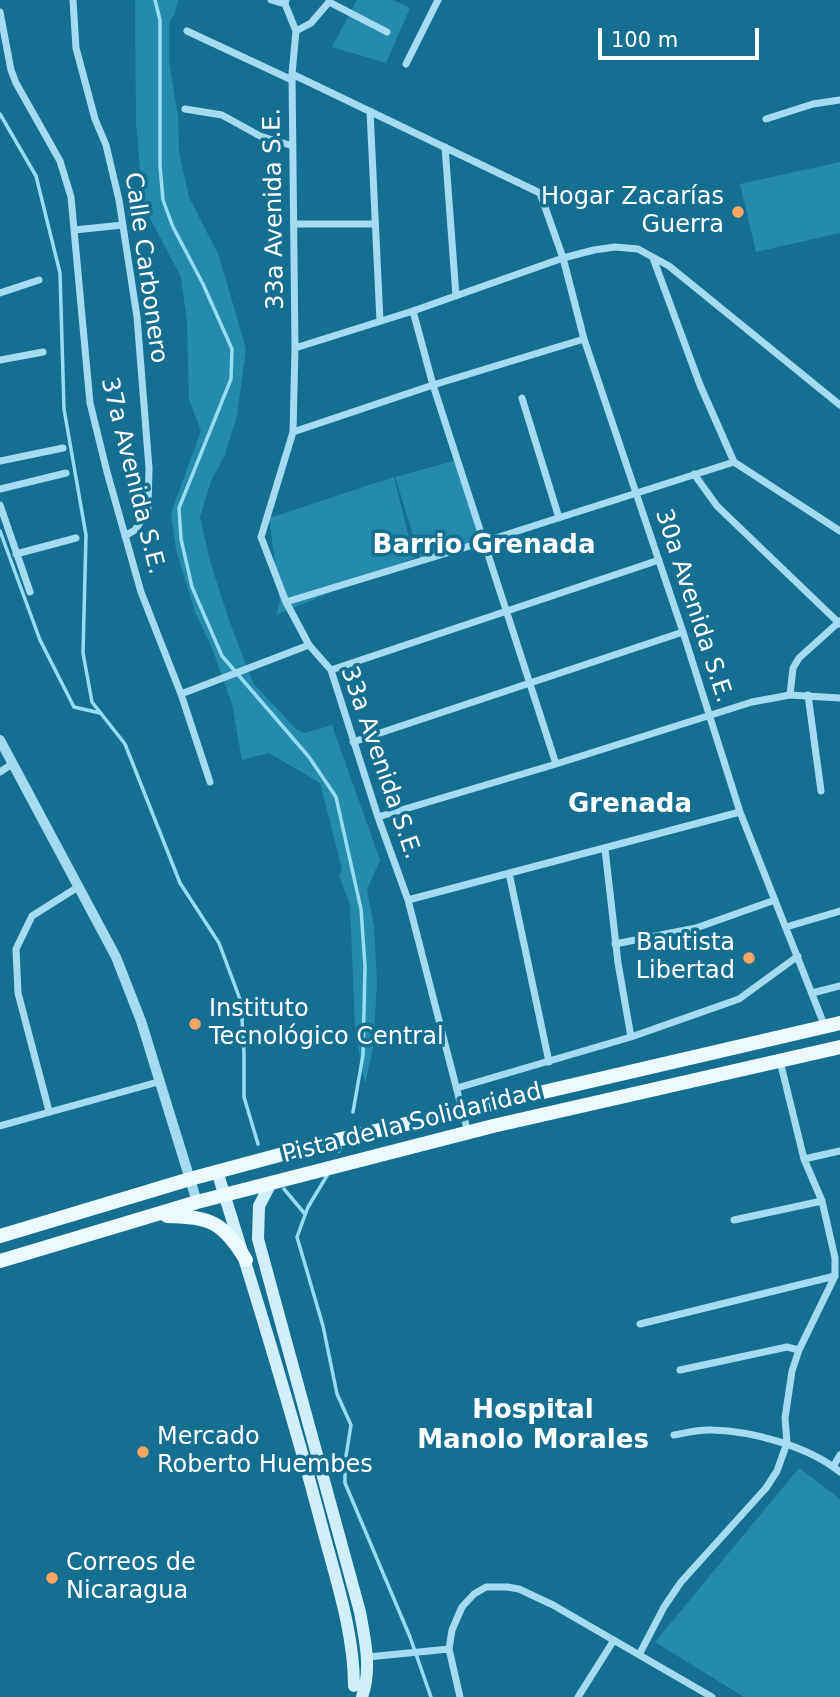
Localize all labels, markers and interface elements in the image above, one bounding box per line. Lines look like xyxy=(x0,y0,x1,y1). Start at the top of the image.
scale bar xyxy=(602,14,763,58)
text: 100 m xyxy=(611,28,678,52)
street label: 33a Avenida S.E. xyxy=(259,108,291,310)
street label: Calle Carbonero xyxy=(117,171,173,365)
place label: Hogar Zacarías Guerra xyxy=(541,184,724,240)
marker: Hogar Zacarías Guerra xyxy=(730,204,746,220)
street label: 37a Avenida S.E. xyxy=(94,375,170,577)
street label: 30a Avenida S.E. xyxy=(648,506,738,706)
district label: Barrio Grenada xyxy=(373,530,595,562)
street label: 33a Avenida S.E. xyxy=(334,663,426,863)
district label: Grenada xyxy=(568,789,692,821)
place label: Bautista Libertad xyxy=(636,930,735,986)
marker: Bautista Libertad xyxy=(741,950,757,966)
place label: Instituto Tecnológico Central xyxy=(209,996,444,1052)
marker: Instituto Tecnológico Central xyxy=(187,1016,203,1032)
street label: Pista de la Solidaridad xyxy=(279,1078,545,1170)
district label: Hospital Manolo Morales xyxy=(417,1395,649,1456)
place label: Mercado Roberto Huembes xyxy=(157,1424,373,1480)
marker: Mercado Roberto Huembes xyxy=(135,1444,151,1460)
place label: Correos de Nicaragua xyxy=(66,1550,196,1606)
marker: Correos de Nicaragua xyxy=(44,1570,60,1586)

